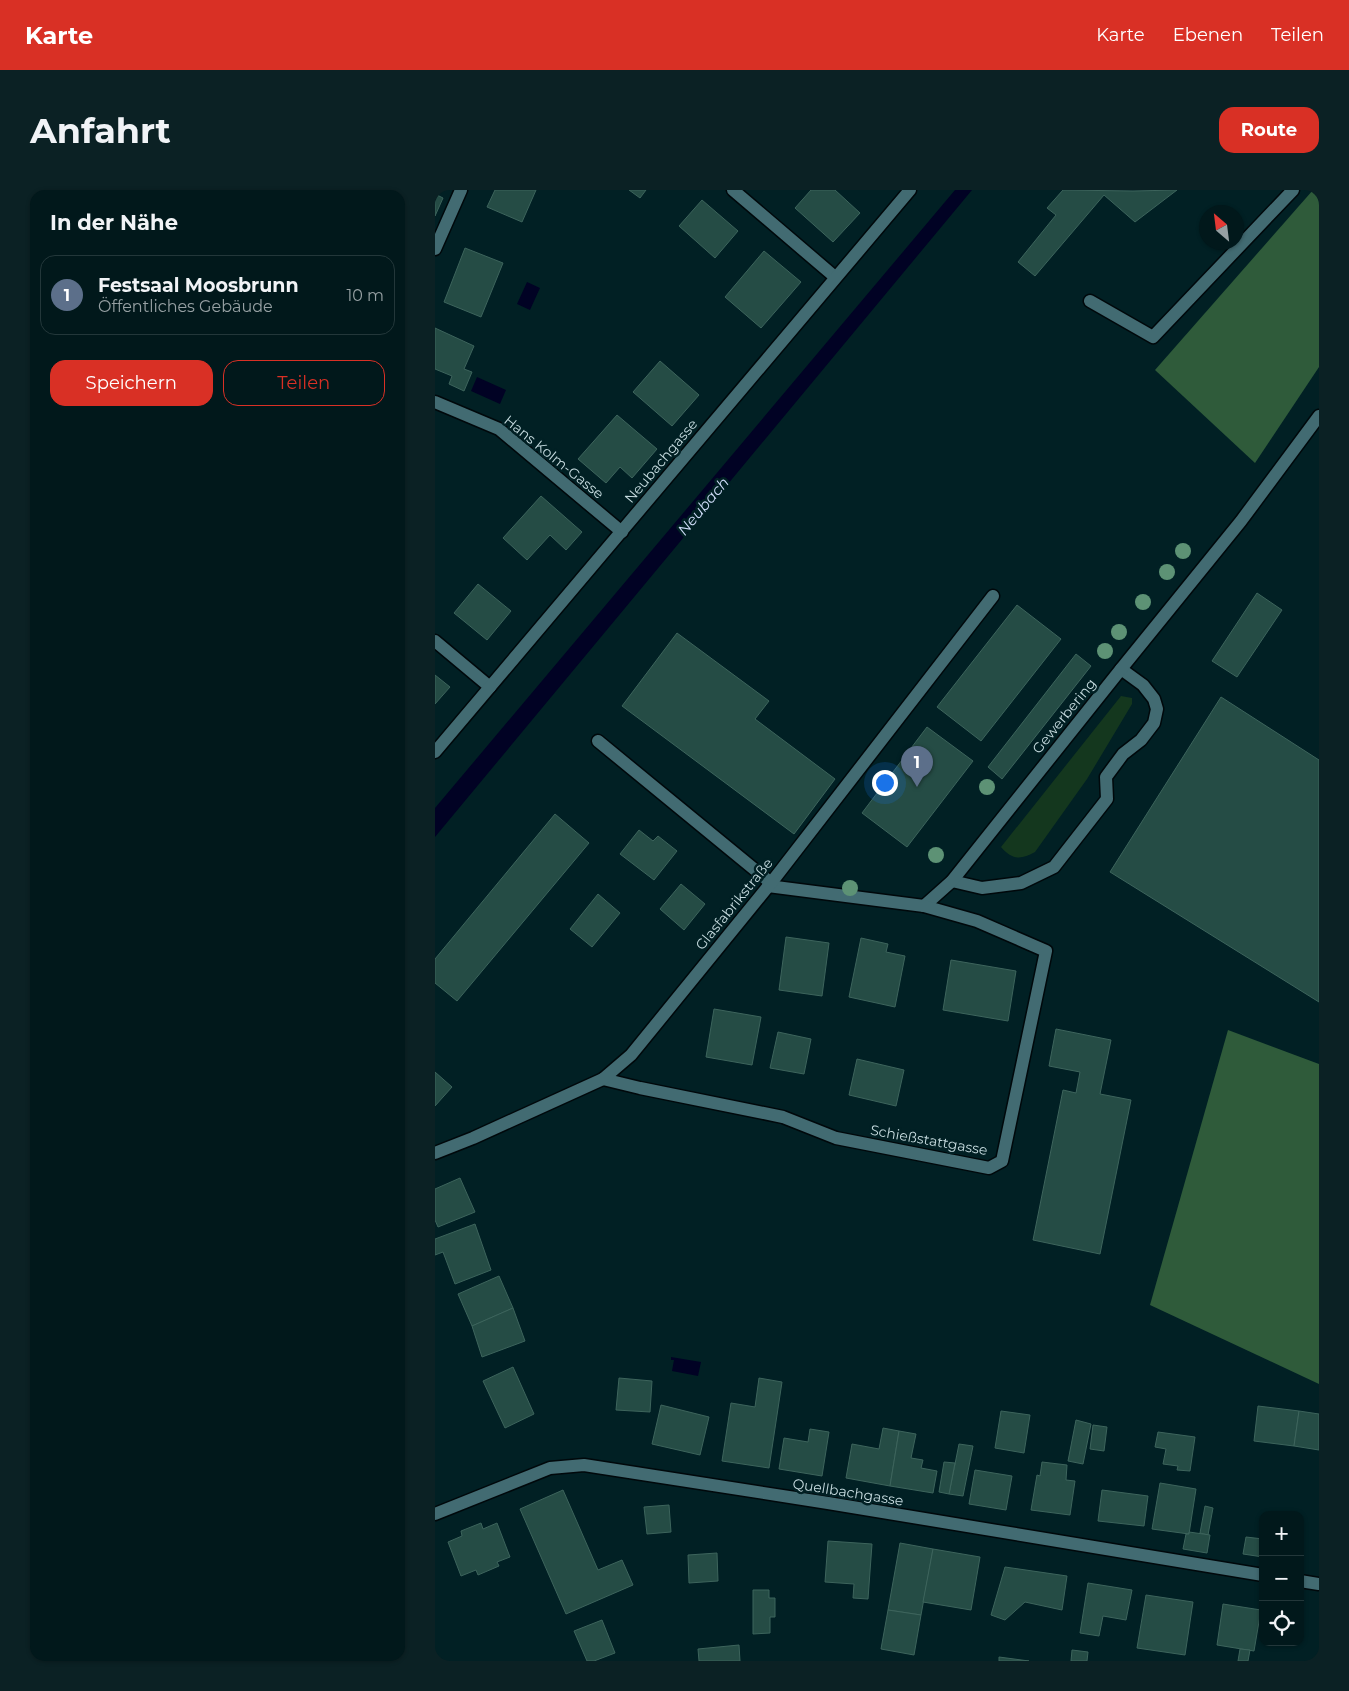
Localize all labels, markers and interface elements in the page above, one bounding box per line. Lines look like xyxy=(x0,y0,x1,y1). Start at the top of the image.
text: Karte xyxy=(25,21,93,50)
text: Karte xyxy=(1096,24,1145,46)
text: Ebenen xyxy=(1173,24,1243,46)
text: Teilen xyxy=(1271,24,1324,46)
button: Route xyxy=(1219,107,1319,153)
text: Anfahrt xyxy=(30,109,171,152)
north arrow xyxy=(1199,205,1244,250)
text: In der Nähe xyxy=(50,210,178,235)
text: Festsaal Moosbrunn xyxy=(98,274,299,297)
text: 1 xyxy=(64,286,70,305)
text: 10 m xyxy=(346,286,384,305)
text: Öffentliches Gebäude xyxy=(98,297,273,316)
button: Speichern xyxy=(50,360,213,406)
button: Teilen xyxy=(223,360,385,406)
street label: Hans Kolm-Gasse xyxy=(500,411,608,503)
street label: Neubachgasse xyxy=(621,415,701,507)
water label: Neubach xyxy=(673,473,733,539)
street label: Gewerbering xyxy=(1028,675,1100,757)
pin: 1 xyxy=(901,746,933,787)
your location xyxy=(872,770,898,796)
street label: Glasfabrikstraße xyxy=(691,854,777,954)
street label: Schießstattgasse xyxy=(869,1121,989,1159)
street label: Quellbachgasse xyxy=(791,1474,905,1510)
map controls xyxy=(1259,1511,1304,1646)
button: + xyxy=(1259,1511,1304,1556)
button: − xyxy=(1259,1556,1304,1601)
button: locate xyxy=(1259,1601,1304,1646)

